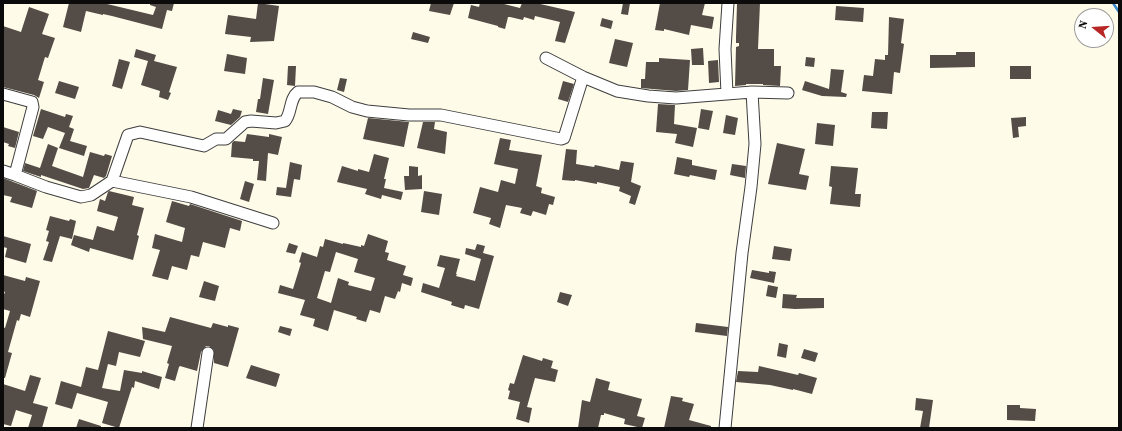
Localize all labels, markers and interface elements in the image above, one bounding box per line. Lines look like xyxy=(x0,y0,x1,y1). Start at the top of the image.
north arrow xyxy=(1074,8,1114,48)
text: N xyxy=(1075,19,1091,31)

